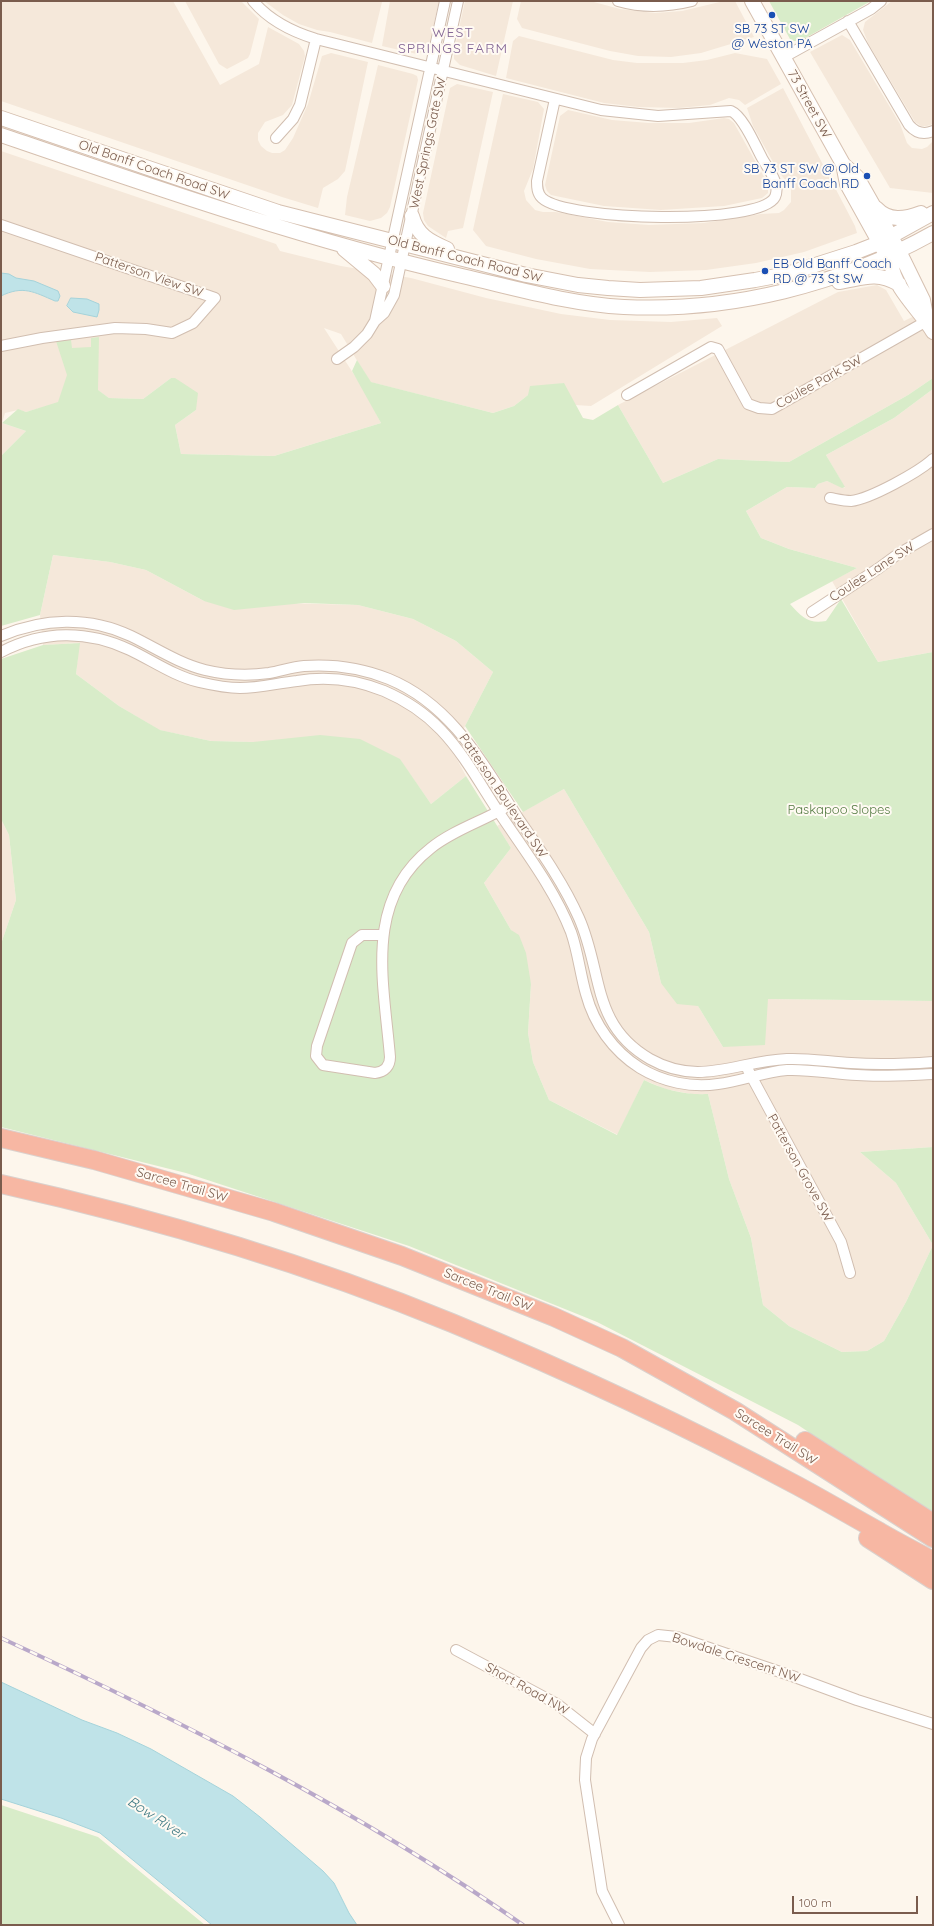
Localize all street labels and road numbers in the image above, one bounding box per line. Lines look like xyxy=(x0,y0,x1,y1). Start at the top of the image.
street label: 73 Street SW xyxy=(784,67,834,141)
street label: West Springs Gate SW xyxy=(406,76,450,210)
street label: Old Banff Coach Road SW xyxy=(76,137,232,203)
street label: Old Banff Coach Road SW xyxy=(386,232,544,286)
street label: Patterson View SW xyxy=(93,249,205,301)
street label: Coulee Park SW xyxy=(773,352,865,412)
street label: Coulee Lane SW xyxy=(827,539,917,605)
street label: Patterson Boulevard SW xyxy=(456,731,550,861)
street label: Patterson Grove SW xyxy=(764,1111,836,1225)
street label: Sarcee Trail SW xyxy=(135,1165,229,1205)
street label: Sarcee Trail SW xyxy=(442,1265,534,1315)
street label: Sarcee Trail SW xyxy=(732,1406,820,1468)
street label: Bowdale Crescent NW xyxy=(670,1630,802,1686)
street label: Short Road NW xyxy=(482,1660,572,1718)

